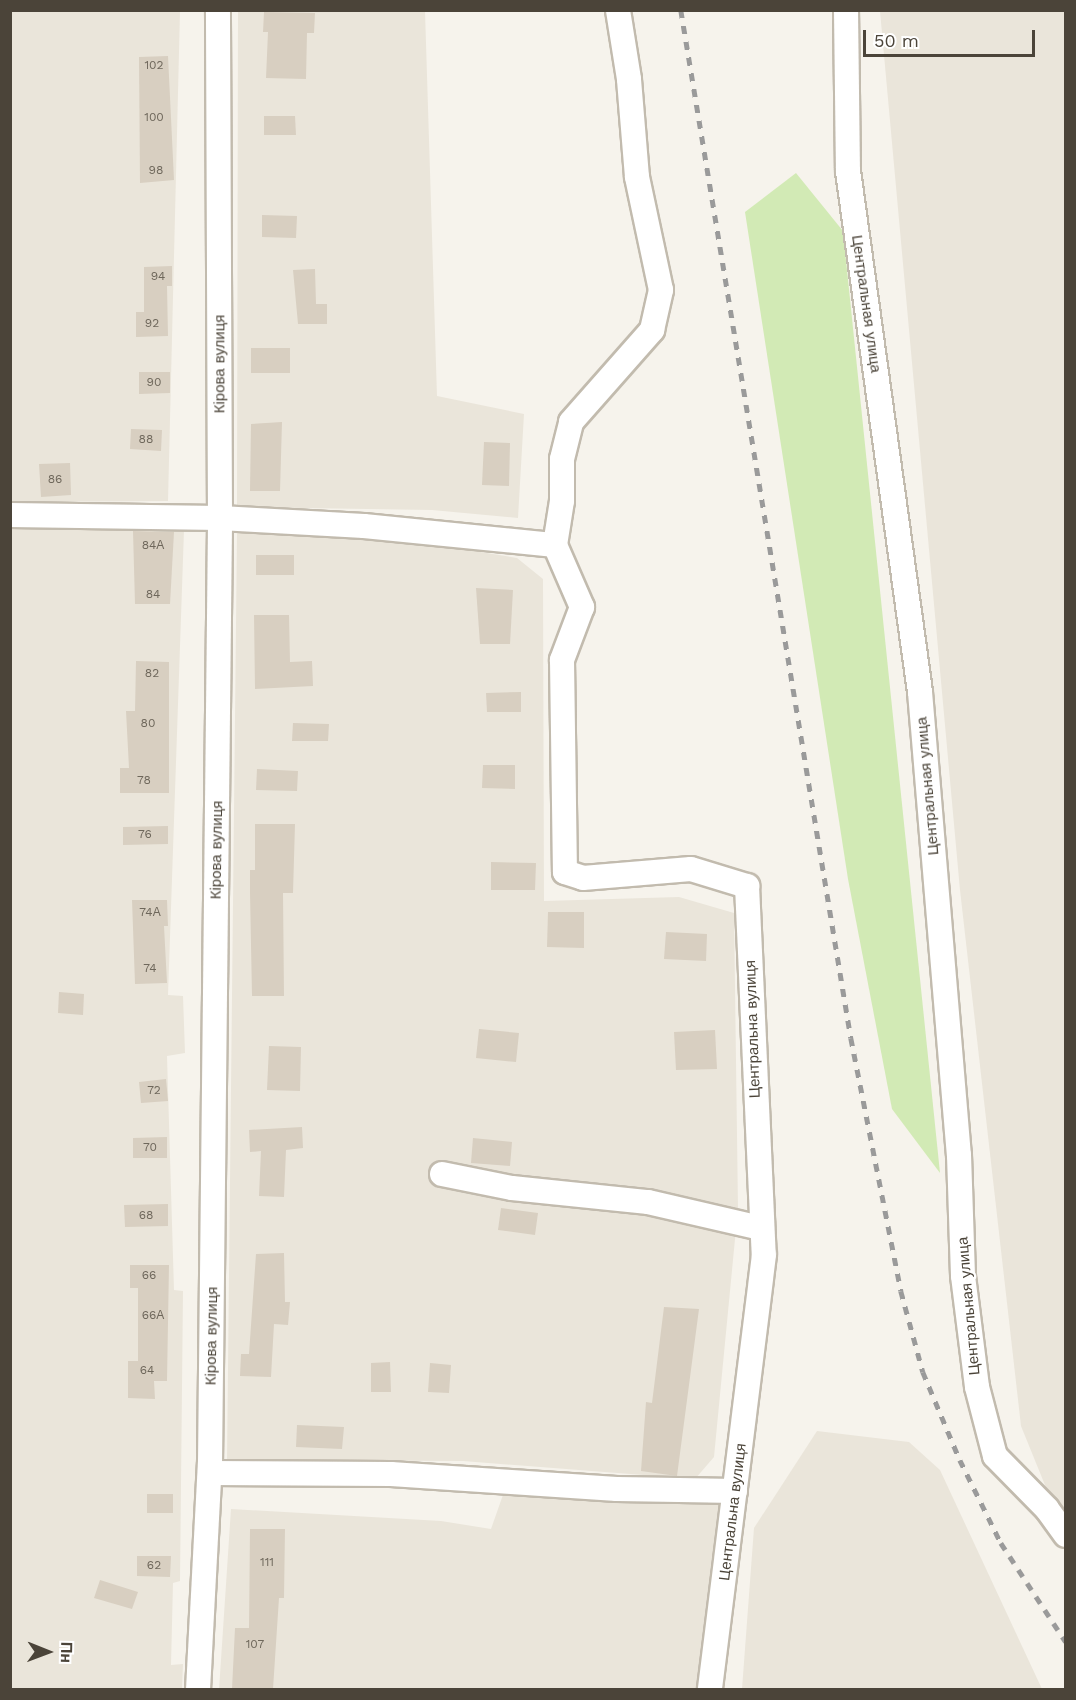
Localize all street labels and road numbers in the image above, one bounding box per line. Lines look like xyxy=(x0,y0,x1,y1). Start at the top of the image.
street label: Центральная улица xyxy=(847,234,885,374)
street label: Кірова вулиця xyxy=(211,315,229,413)
street label: Центральная улица xyxy=(913,716,943,856)
street label: Кірова вулиця xyxy=(207,801,227,899)
street label: Центральна вулиця xyxy=(742,960,764,1098)
street label: Центральная улица xyxy=(954,1236,984,1376)
street label: Кірова вулиця xyxy=(202,1287,222,1385)
street label: Центральна вулиця xyxy=(716,1442,750,1582)

